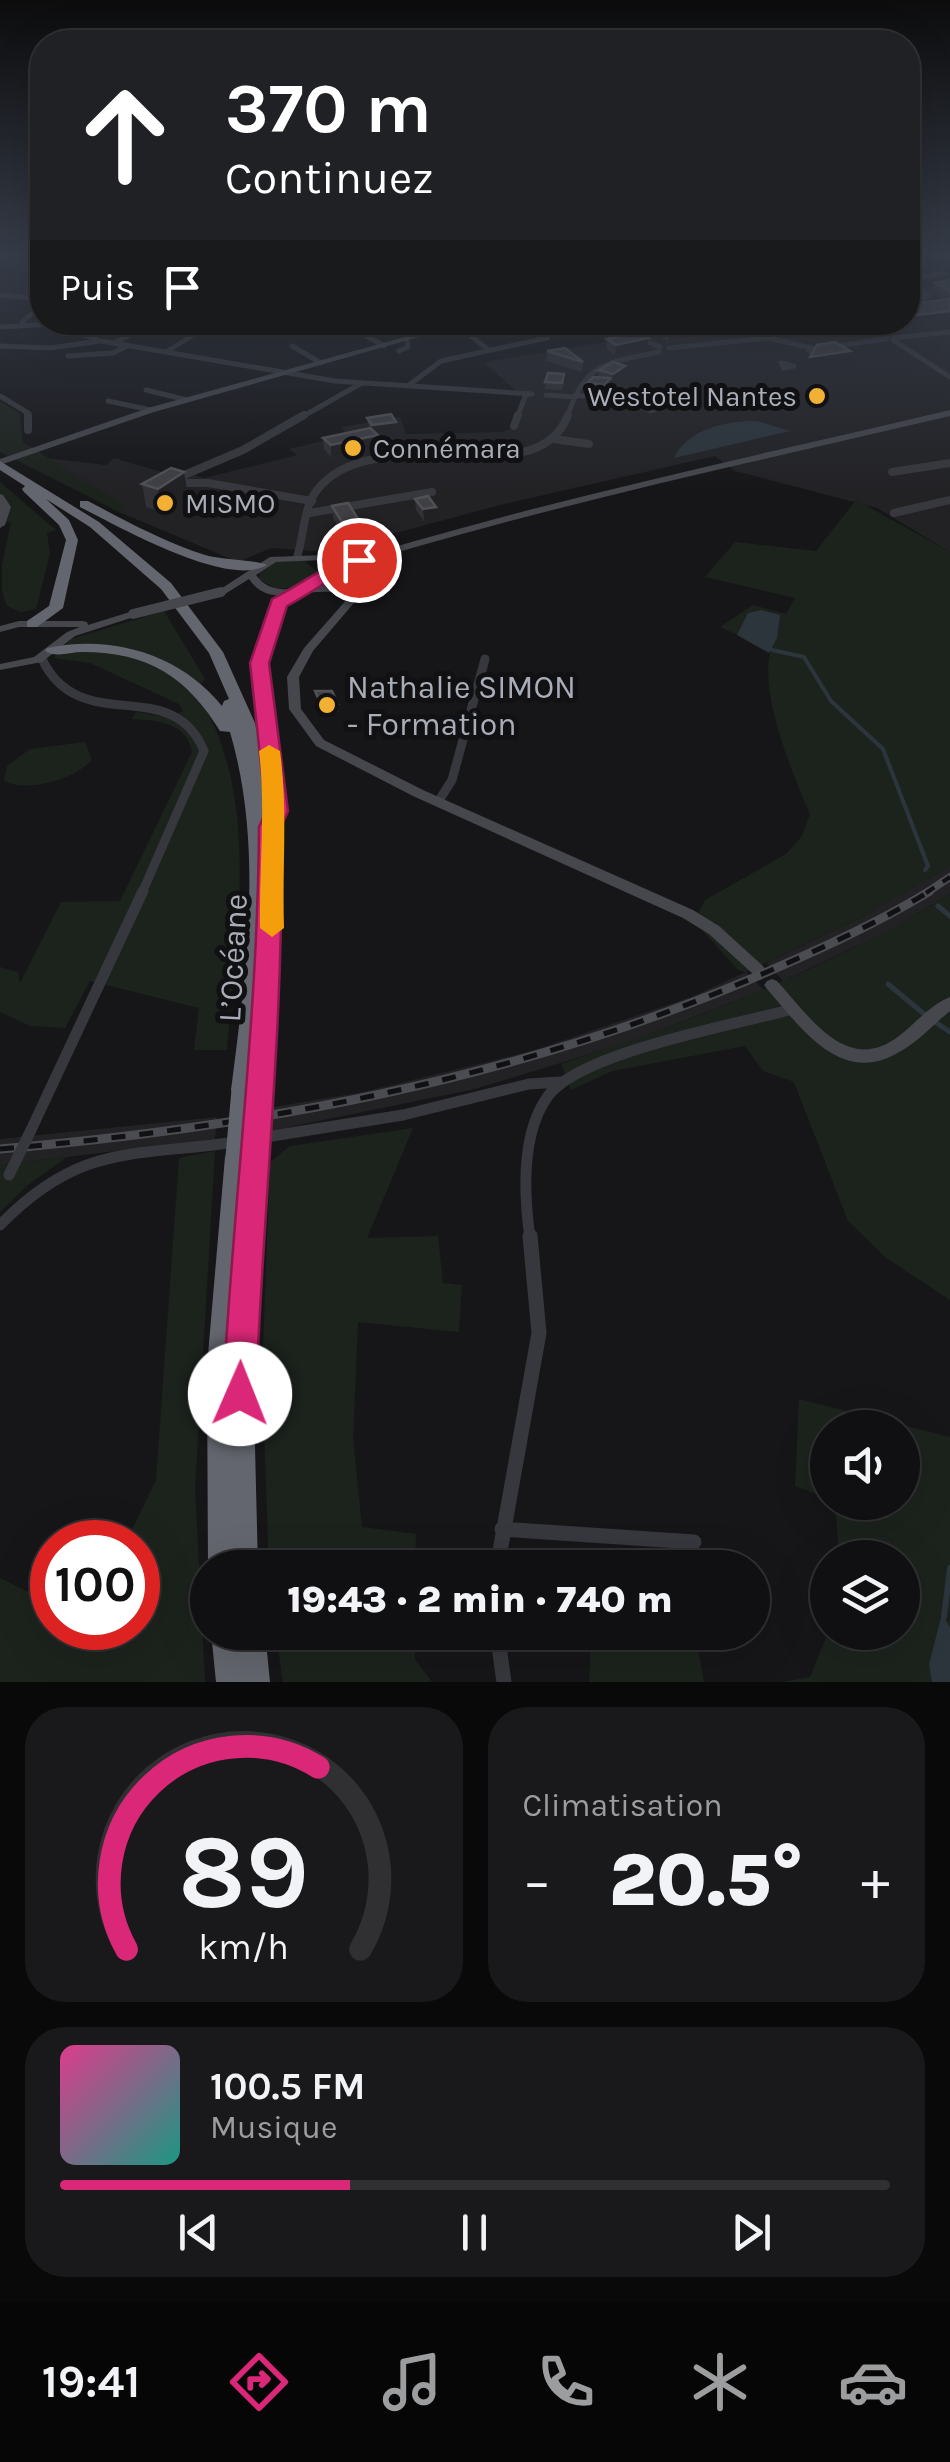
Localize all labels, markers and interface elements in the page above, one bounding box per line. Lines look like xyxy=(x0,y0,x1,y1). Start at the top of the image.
text: 370 m xyxy=(225,68,432,150)
icon: ahead xyxy=(60,70,190,200)
text: Continuez xyxy=(225,152,434,204)
icon: arrive xyxy=(155,260,210,315)
text: Puis xyxy=(60,265,135,310)
place label: Westotel Nantes xyxy=(587,380,797,413)
marker: Westotel Nantes xyxy=(806,385,828,407)
place label: Connémara xyxy=(373,432,521,465)
marker: Connémara xyxy=(342,437,364,459)
place label: MISMO xyxy=(185,487,275,520)
marker: MISMO xyxy=(154,492,176,514)
pin xyxy=(317,518,402,603)
icon: arrive xyxy=(332,533,387,588)
place label: Nathalie SIMON - Formation xyxy=(347,669,576,743)
marker: Nathalie SIMON - Formation xyxy=(316,694,338,716)
street label: L’Océane xyxy=(211,893,255,1023)
position arrow xyxy=(188,1342,292,1446)
map controls xyxy=(810,1410,920,1650)
button: sound xyxy=(810,1410,920,1520)
speed limit sign: 100 xyxy=(30,1520,160,1650)
button: layers xyxy=(810,1540,920,1650)
text: 19:43 · 2 min · 740 m xyxy=(287,1577,673,1622)
text: Climatisation xyxy=(523,1787,723,1824)
text: 89 xyxy=(178,1812,309,1933)
text: 20.5° xyxy=(609,1836,804,1924)
text: − xyxy=(523,1849,551,1913)
text: + xyxy=(861,1849,890,1913)
text: km/h xyxy=(198,1926,289,1968)
text: 100.5 FM xyxy=(210,2064,366,2109)
text: Musique xyxy=(210,2109,337,2146)
icon: previous xyxy=(171,2205,226,2260)
icon: pause xyxy=(447,2205,502,2260)
icon: next xyxy=(724,2205,779,2260)
icon: directions xyxy=(224,2347,294,2417)
icon: music xyxy=(377,2347,447,2417)
icon: phone xyxy=(531,2347,601,2417)
icon: climate xyxy=(685,2347,755,2417)
icon: car xyxy=(838,2347,908,2417)
text: 19:41 xyxy=(42,2356,140,2408)

